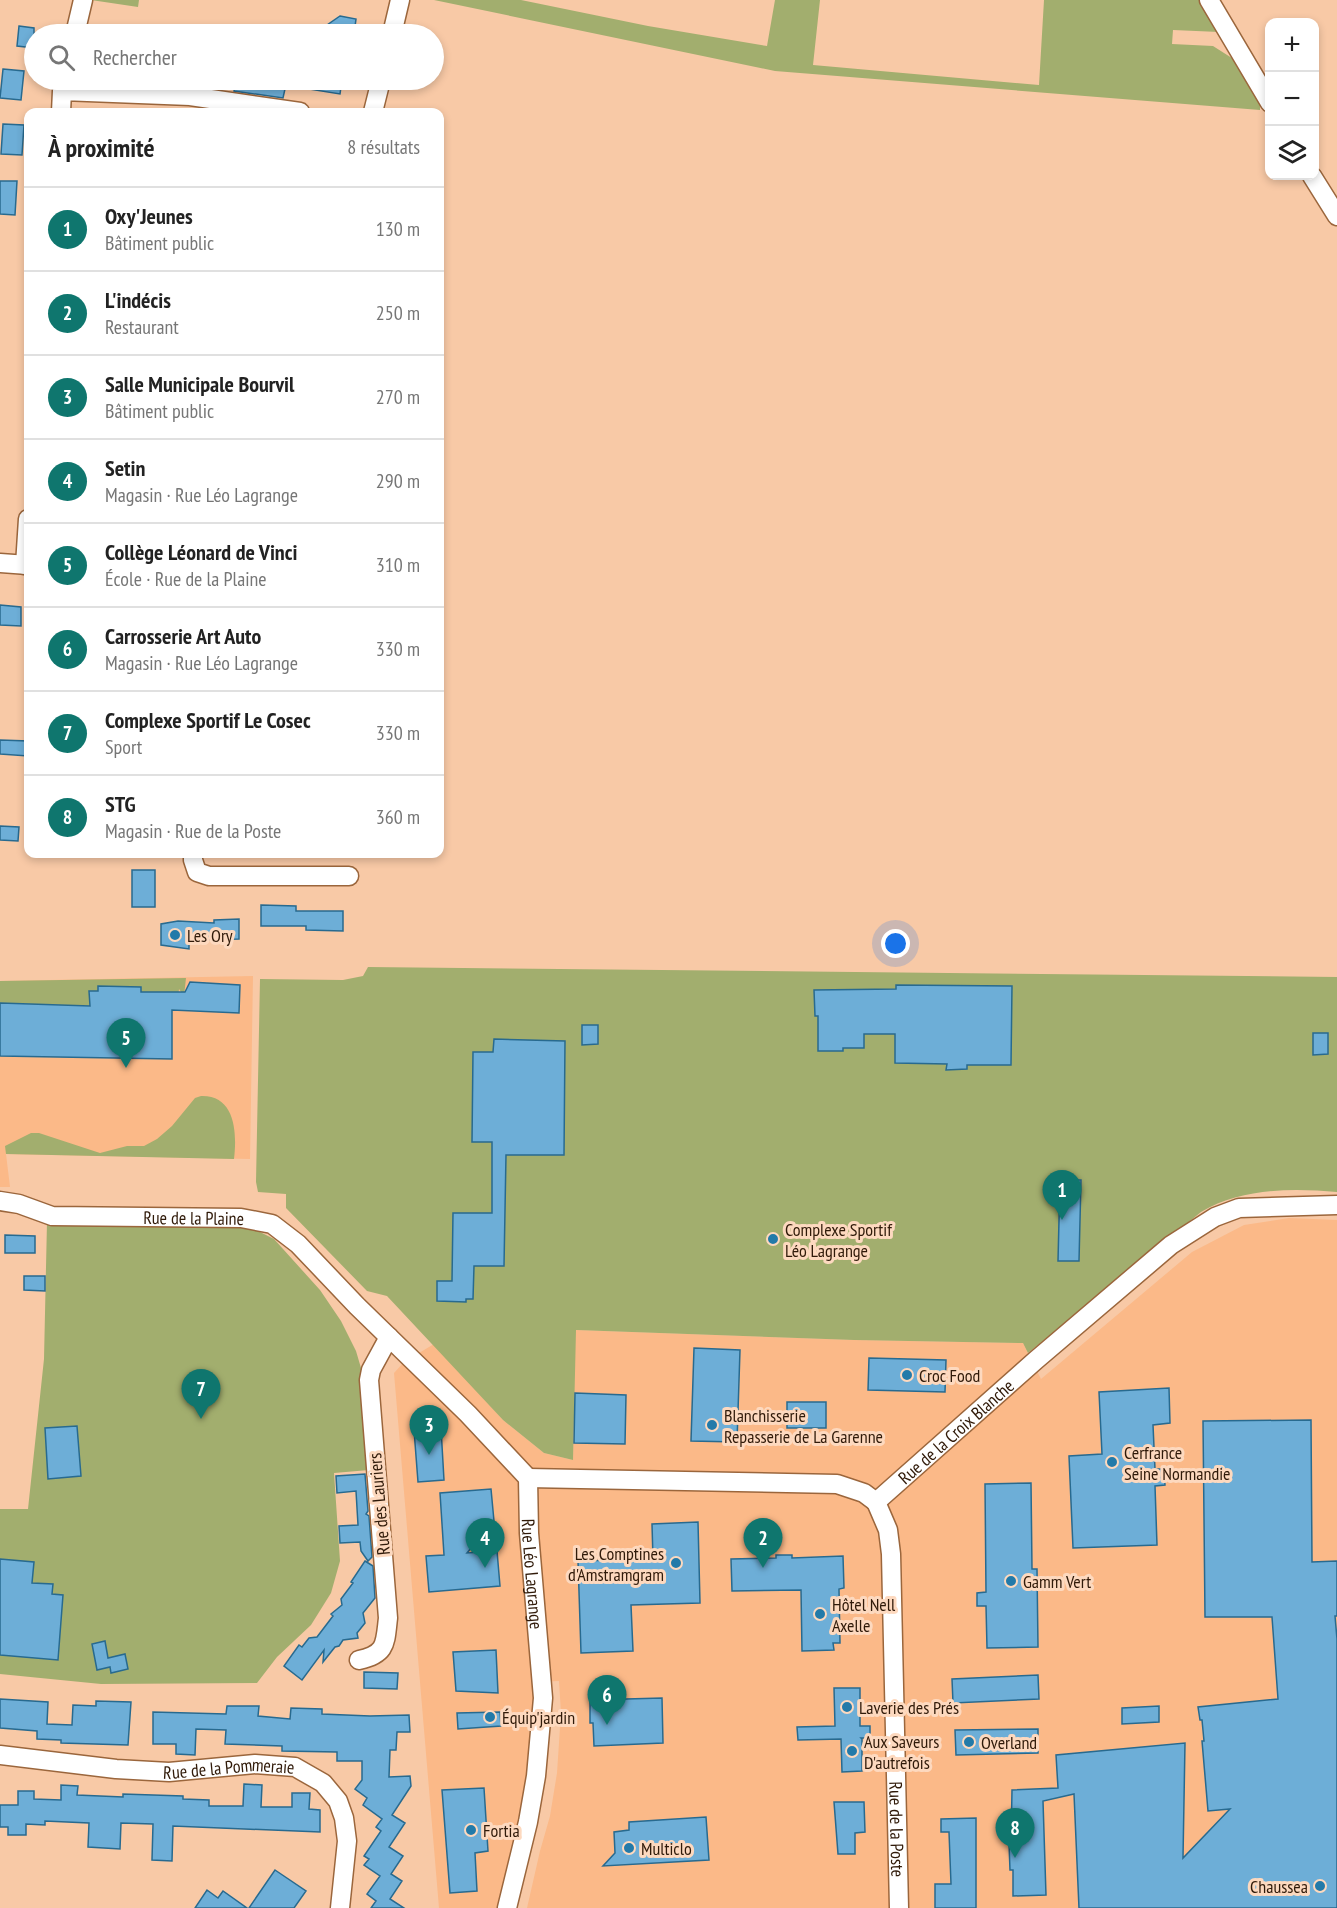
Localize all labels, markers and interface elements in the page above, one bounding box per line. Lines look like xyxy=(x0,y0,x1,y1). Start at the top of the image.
map controls xyxy=(1265,18,1319,180)
button: + xyxy=(1265,18,1319,72)
search box xyxy=(24,24,444,90)
icon: search xyxy=(45,41,78,74)
text: Rechercher xyxy=(93,43,177,71)
button: − xyxy=(1265,72,1319,126)
button: layers xyxy=(1265,126,1319,180)
text: À proximité xyxy=(48,131,155,164)
text: 8 résultats xyxy=(347,134,420,160)
text: Oxy'Jeunes xyxy=(105,202,193,230)
text: 1 xyxy=(63,216,72,242)
text: 130 m xyxy=(376,216,420,242)
text: Bâtiment public xyxy=(105,230,214,256)
text: L'indécis xyxy=(105,286,171,314)
text: 2 xyxy=(63,300,72,326)
text: 250 m xyxy=(376,300,420,326)
text: Restaurant xyxy=(105,314,179,340)
text: Salle Municipale Bourvil xyxy=(105,370,294,398)
text: 3 xyxy=(63,384,72,410)
text: 270 m xyxy=(376,384,420,410)
text: Bâtiment public xyxy=(105,398,214,424)
text: Setin xyxy=(105,454,145,482)
text: 4 xyxy=(63,468,72,494)
text: 290 m xyxy=(376,468,420,494)
text: Magasin · Rue Léo Lagrange xyxy=(105,482,298,508)
text: Collège Léonard de Vinci xyxy=(105,538,297,566)
text: 5 xyxy=(63,552,72,578)
text: 310 m xyxy=(376,552,420,578)
text: École · Rue de la Plaine xyxy=(105,566,267,592)
text: Carrosserie Art Auto xyxy=(105,622,261,650)
text: 6 xyxy=(63,636,72,662)
text: 330 m xyxy=(376,636,420,662)
text: Magasin · Rue Léo Lagrange xyxy=(105,650,298,676)
text: Complexe Sportif Le Cosec xyxy=(105,706,311,734)
text: 7 xyxy=(63,720,72,746)
text: 330 m xyxy=(376,720,420,746)
text: Sport xyxy=(105,734,142,760)
text: STG xyxy=(105,790,135,818)
text: 8 xyxy=(63,804,72,830)
text: 360 m xyxy=(376,804,420,830)
text: Magasin · Rue de la Poste xyxy=(105,818,281,844)
place label: Les Ory xyxy=(187,924,233,947)
marker: Les Ory xyxy=(168,928,182,942)
your location xyxy=(881,929,910,958)
pin: 5 xyxy=(106,1018,146,1068)
pin: 1 xyxy=(1042,1170,1082,1220)
street label: Rue de la Plaine xyxy=(143,1205,244,1230)
place label: Complexe Sportif Léo Lagrange xyxy=(785,1218,893,1262)
marker: Complexe Sportif Léo Lagrange xyxy=(766,1232,780,1246)
place label: Croc Food xyxy=(919,1364,980,1387)
marker: Croc Food xyxy=(900,1368,914,1382)
pin: 7 xyxy=(182,1370,220,1419)
street label: Rue de la Croix Blanche xyxy=(893,1374,1018,1489)
place label: Blanchisserie Repasserie de La Garenne xyxy=(724,1404,883,1448)
pin: 3 xyxy=(410,1406,448,1455)
marker: Blanchisserie Repasserie de La Garenne xyxy=(705,1418,719,1432)
place label: Cerfrance Seine Normandie xyxy=(1124,1441,1231,1485)
street label: Rue des Lauriers xyxy=(363,1452,395,1556)
marker: Cerfrance Seine Normandie xyxy=(1105,1455,1119,1469)
pin: 4 xyxy=(466,1518,504,1568)
street label: Rue Léo Lagrange xyxy=(517,1518,549,1630)
pin: 2 xyxy=(744,1518,783,1568)
place label: Les Comptines d'Amstramgram xyxy=(568,1542,664,1586)
marker: Les Comptines d'Amstramgram xyxy=(669,1556,683,1570)
place label: Gamm Vert xyxy=(1023,1570,1091,1593)
marker: Gamm Vert xyxy=(1004,1574,1018,1588)
place label: Hôtel Nell Axelle xyxy=(832,1593,896,1637)
marker: Hôtel Nell Axelle xyxy=(813,1607,827,1621)
pin: 6 xyxy=(588,1676,626,1725)
place label: Laverie des Prés xyxy=(859,1696,959,1719)
marker: Laverie des Prés xyxy=(840,1700,854,1714)
place label: Équip'jardin xyxy=(502,1706,575,1729)
marker: Équip'jardin xyxy=(483,1710,497,1724)
place label: Aux Saveurs D'autrefois xyxy=(864,1730,939,1774)
place label: Overland xyxy=(981,1731,1037,1754)
marker: Overland xyxy=(962,1735,976,1749)
marker: Aux Saveurs D'autrefois xyxy=(845,1744,859,1758)
street label: Rue de la Pommeraie xyxy=(163,1752,295,1784)
street label: Rue de la Poste xyxy=(885,1781,910,1877)
pin: 8 xyxy=(996,1808,1034,1858)
place label: Fortia xyxy=(483,1819,520,1842)
marker: Fortia xyxy=(464,1823,478,1837)
place label: Multiclo xyxy=(641,1837,692,1860)
marker: Multiclo xyxy=(622,1841,636,1855)
place label: Chaussea xyxy=(1250,1875,1308,1898)
marker: Chaussea xyxy=(1313,1879,1327,1893)

